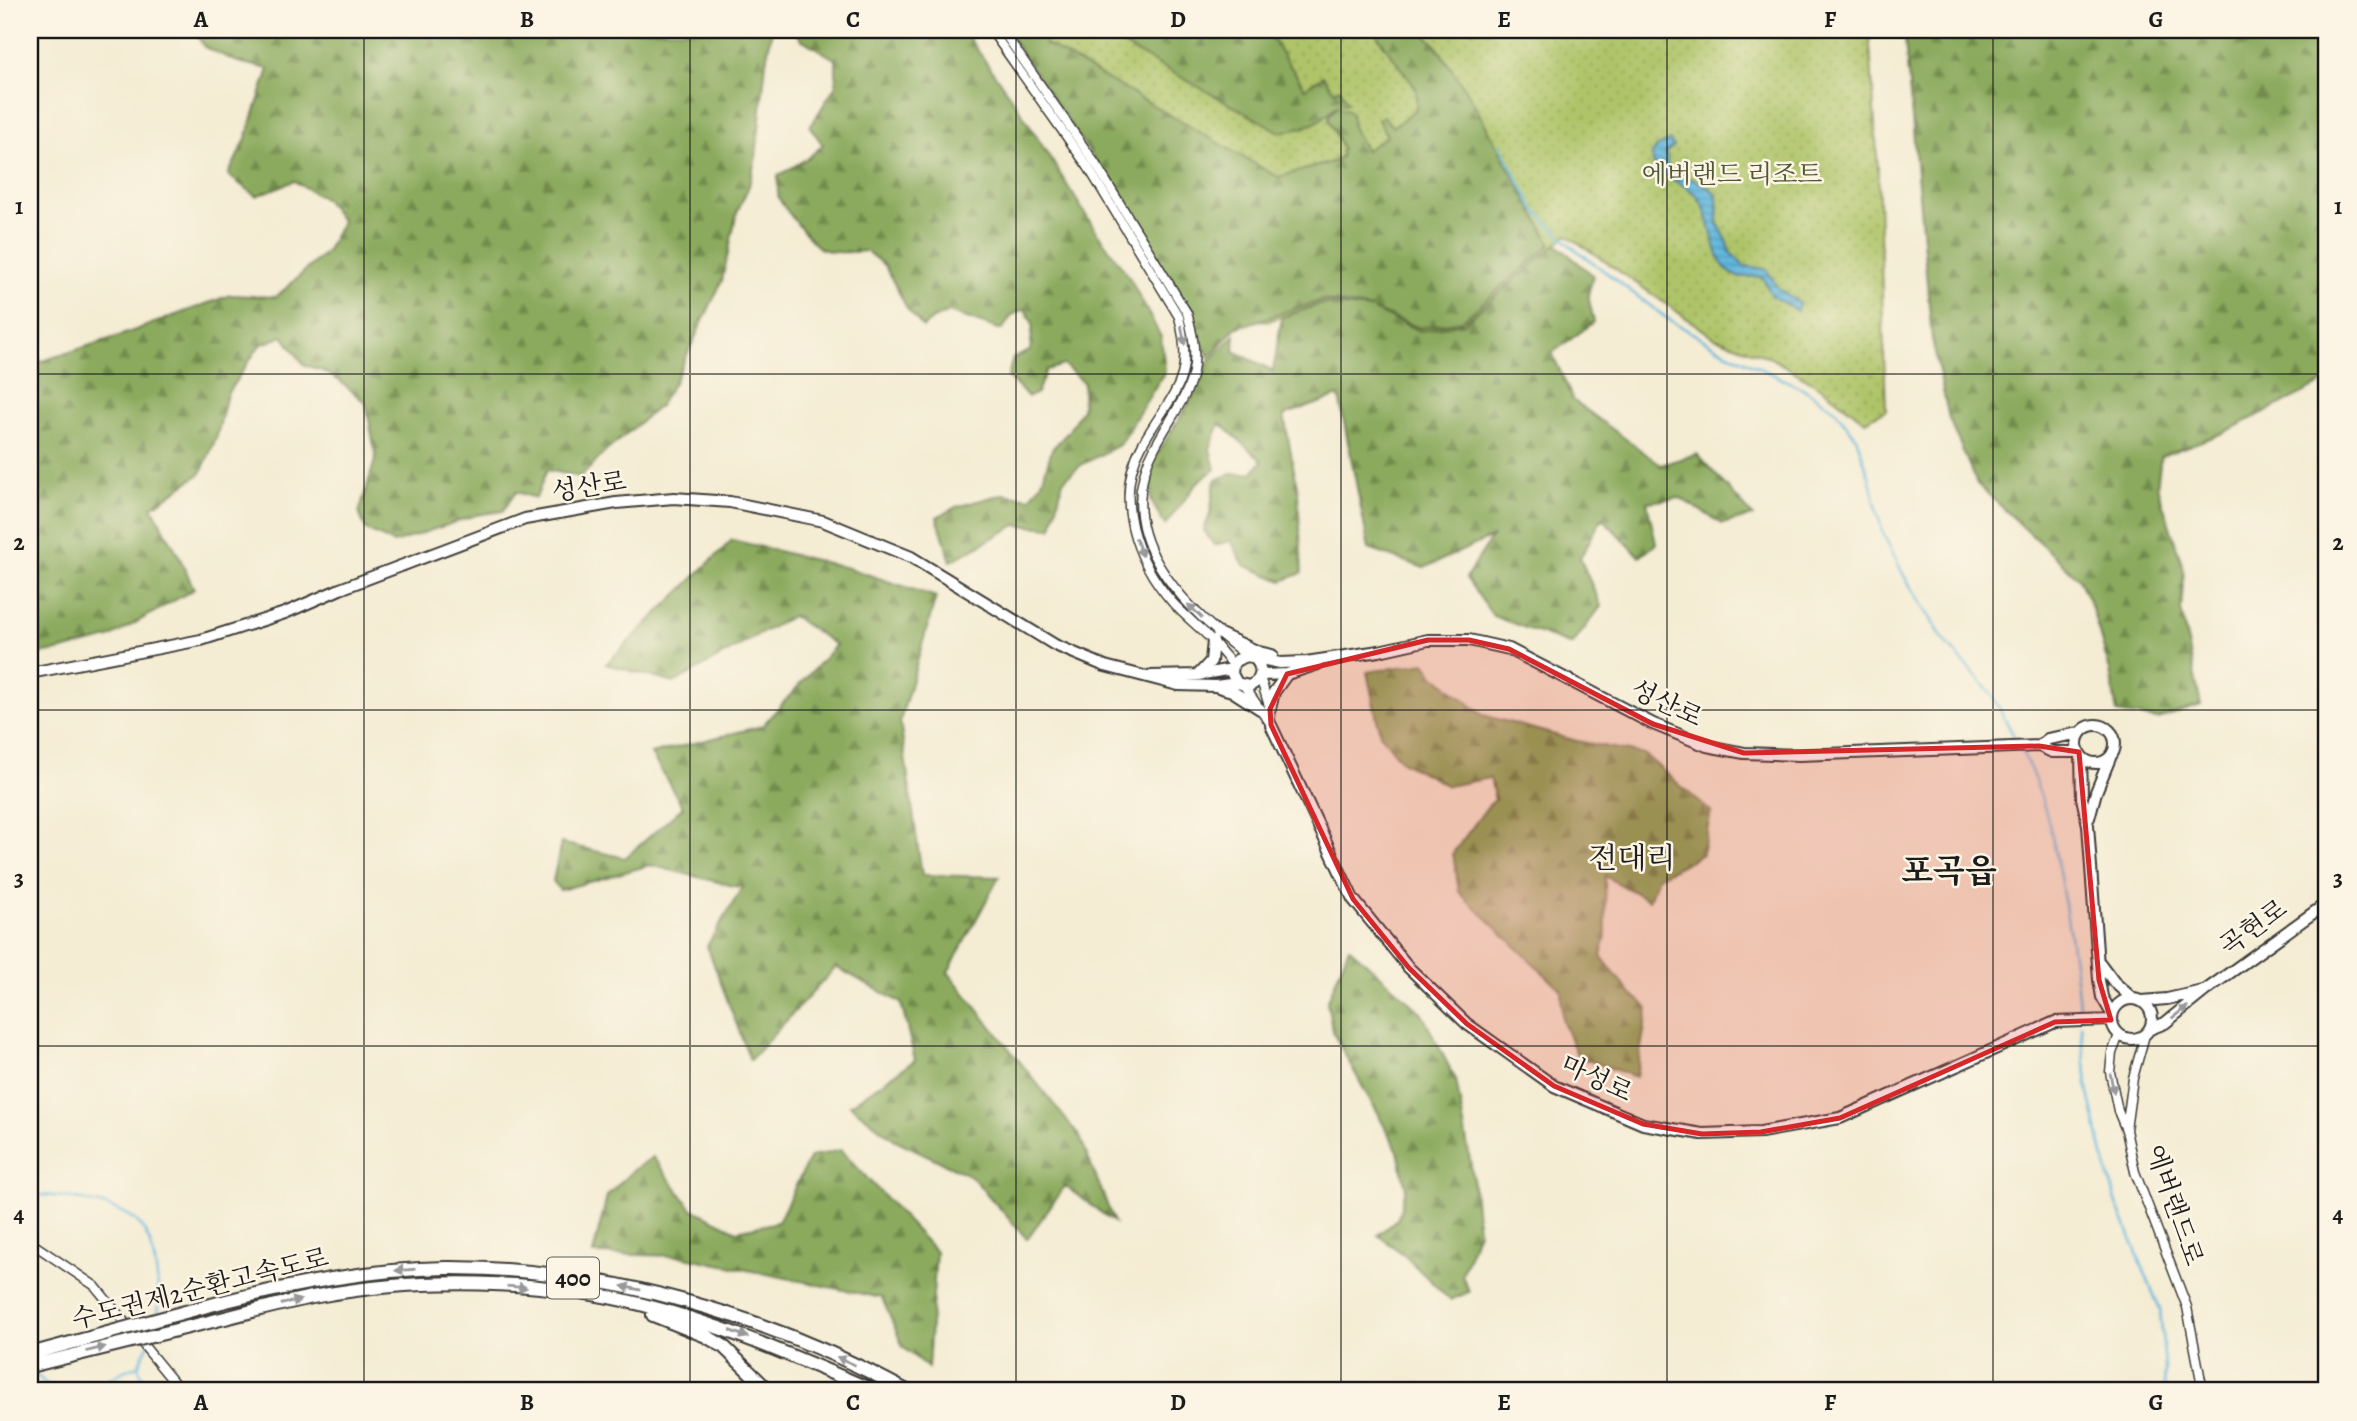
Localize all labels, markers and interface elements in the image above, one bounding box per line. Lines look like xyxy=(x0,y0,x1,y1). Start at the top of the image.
text: A xyxy=(193,4,209,35)
text: B xyxy=(520,4,534,35)
text: C xyxy=(846,4,860,35)
text: D xyxy=(1170,4,1186,35)
text: E xyxy=(1497,4,1511,35)
text: F xyxy=(1824,4,1837,35)
text: G xyxy=(2148,4,2164,35)
park label: 에버랜드 리조트 xyxy=(1642,157,1822,192)
text: 1 xyxy=(15,191,23,222)
text: 1 xyxy=(2334,191,2342,222)
one-way arrow xyxy=(1178,324,1189,346)
street label: 성산로 xyxy=(549,463,629,510)
text: 2 xyxy=(13,527,25,558)
text: 2 xyxy=(2332,527,2344,558)
one-way arrow xyxy=(1133,536,1144,557)
one-way arrow xyxy=(1187,604,1204,620)
street label: 성산로 xyxy=(1625,672,1708,735)
district label: 전대리 xyxy=(1589,838,1675,878)
district label: 포곡읍 xyxy=(1901,848,1997,893)
text: 3 xyxy=(14,863,24,894)
text: 3 xyxy=(2333,863,2343,894)
street label: 곡현로 xyxy=(2213,891,2294,964)
one-way arrow xyxy=(2171,1005,2189,1019)
street label: 마성로 xyxy=(1555,1047,1638,1110)
one-way arrow xyxy=(2107,1072,2118,1094)
street label: 에버랜드로 xyxy=(2138,1140,2212,1270)
text: 4 xyxy=(14,1199,25,1230)
text: 4 xyxy=(2333,1199,2344,1230)
street label: 수도권제2순환고속도로 xyxy=(68,1240,332,1337)
road number: 400 xyxy=(547,1258,599,1298)
one-way arrow xyxy=(394,1265,416,1276)
one-way arrow xyxy=(507,1282,529,1293)
one-way arrow xyxy=(620,1282,642,1293)
one-way arrow xyxy=(280,1296,302,1307)
one-way arrow xyxy=(728,1329,749,1340)
one-way arrow xyxy=(85,1343,107,1354)
one-way arrow xyxy=(836,1355,856,1367)
text: A xyxy=(193,1387,209,1418)
text: B xyxy=(520,1387,534,1418)
text: C xyxy=(846,1387,860,1418)
text: D xyxy=(1170,1387,1186,1418)
text: E xyxy=(1497,1387,1511,1418)
text: F xyxy=(1824,1387,1837,1418)
text: G xyxy=(2148,1387,2164,1418)

